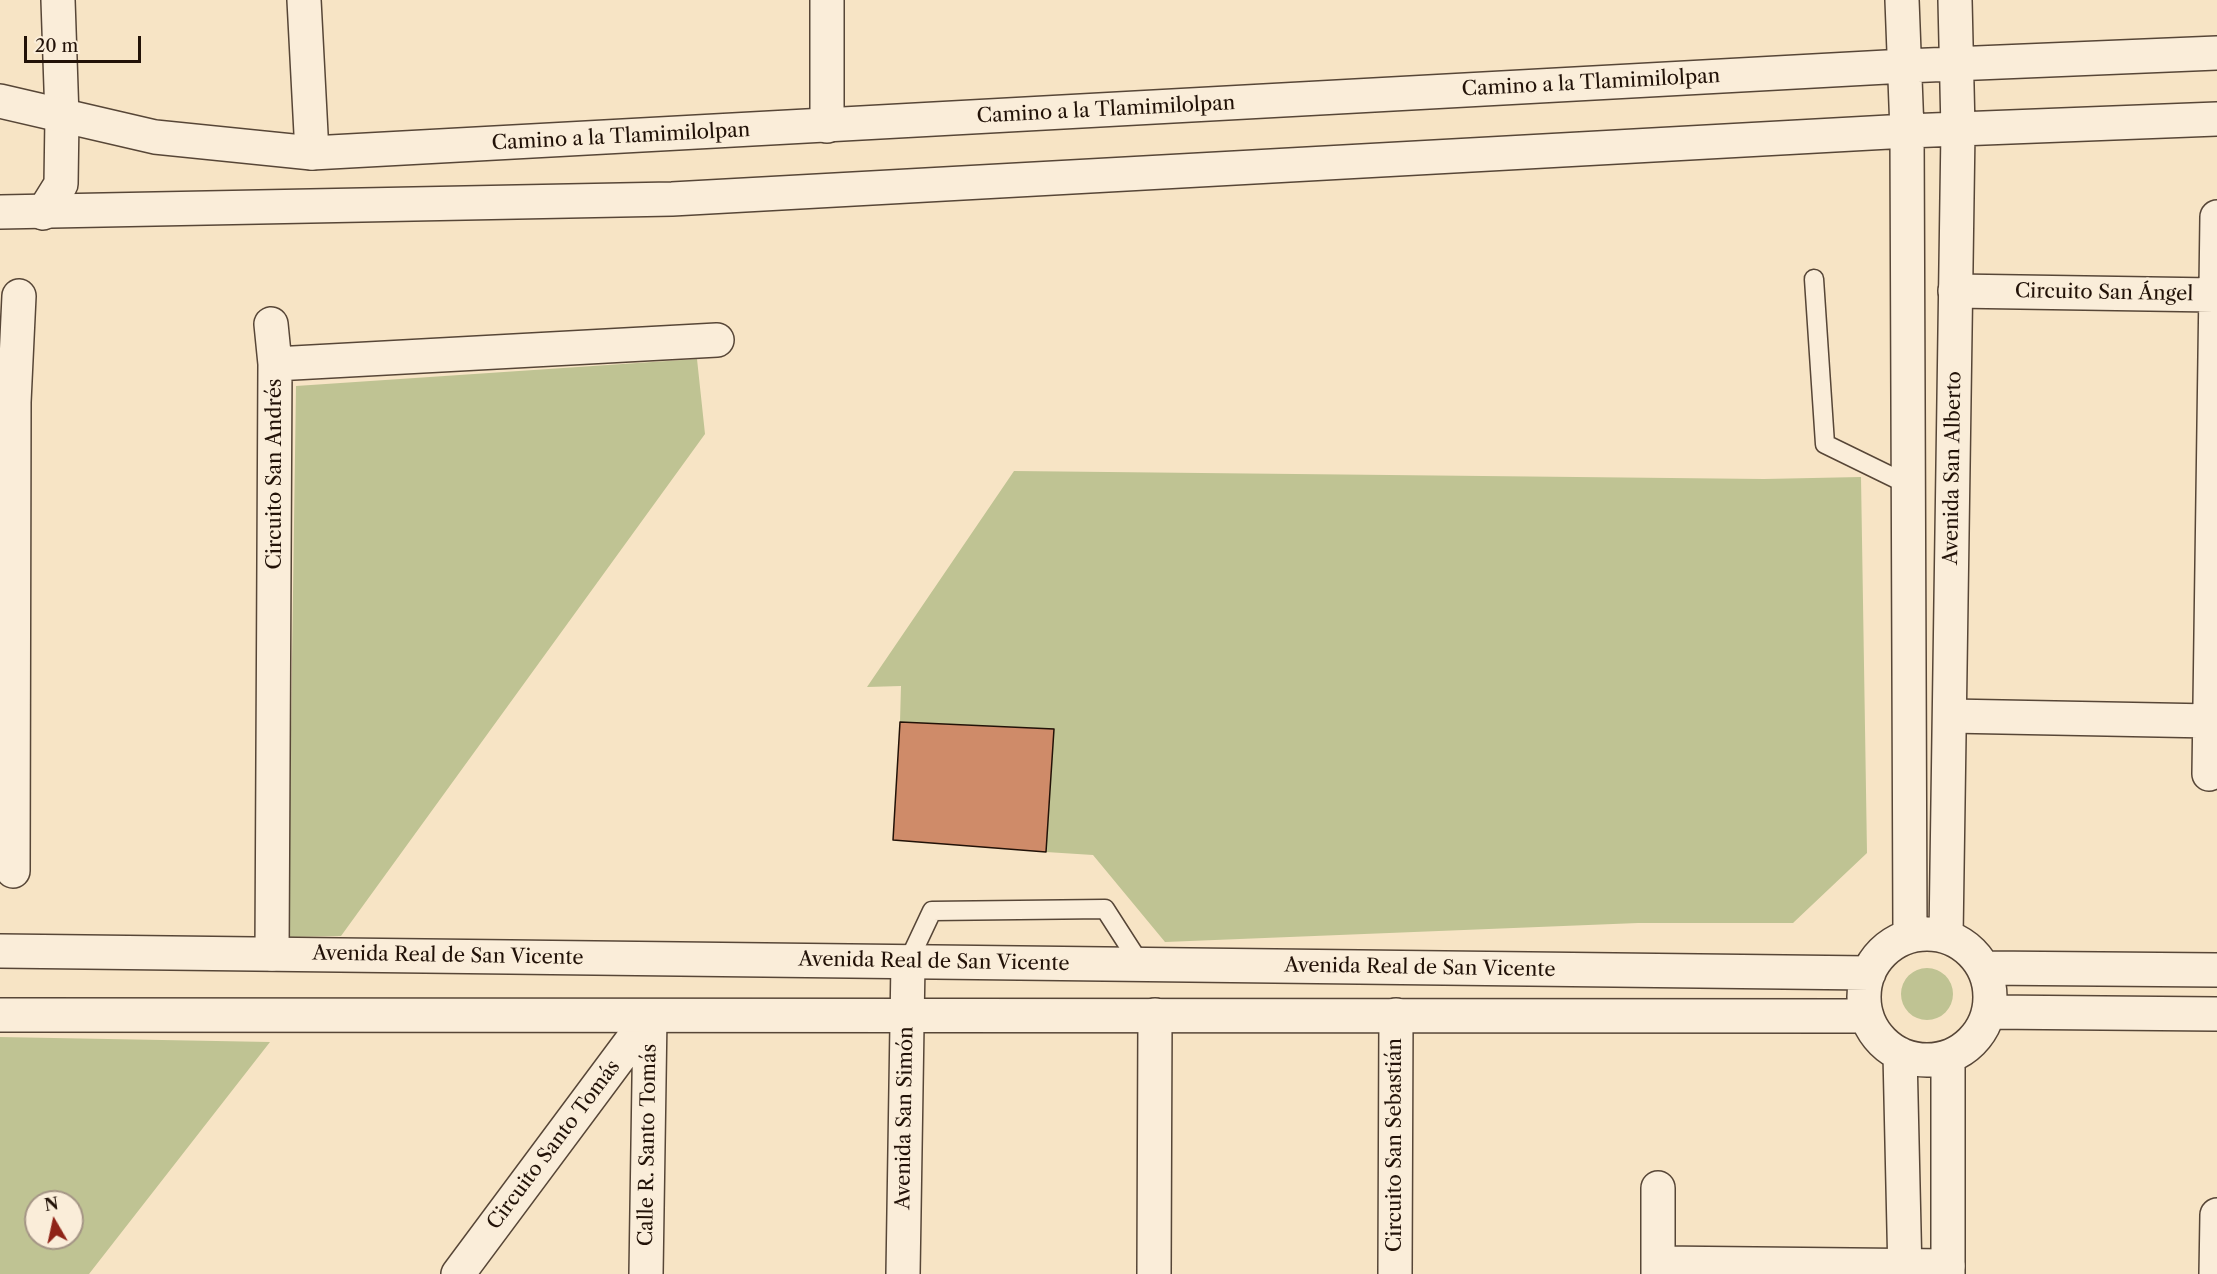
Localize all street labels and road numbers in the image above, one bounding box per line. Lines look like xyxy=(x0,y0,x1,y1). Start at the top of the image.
street label: Camino a la Tlamimilolpan xyxy=(1461,64,1721,102)
street label: Camino a la Tlamimilolpan xyxy=(976,91,1236,129)
street label: Camino a la Tlamimilolpan xyxy=(491,118,751,156)
street label: Circuito San Ángel xyxy=(2015,279,2193,307)
street label: Avenida San Alberto xyxy=(1939,371,1967,565)
street label: Circuito San Andrés xyxy=(263,378,287,570)
street label: Avenida Real de San Vicente xyxy=(312,942,584,970)
street label: Avenida Real de San Vicente xyxy=(798,948,1070,976)
street label: Avenida Real de San Vicente xyxy=(1284,954,1556,982)
street label: Avenida San Simón xyxy=(891,1026,919,1210)
street label: Circuito San Sebastián xyxy=(1383,1038,1407,1252)
street label: Calle R. Santo Tomás xyxy=(634,1044,662,1246)
street label: Circuito Santo Tomás xyxy=(482,1056,626,1234)

